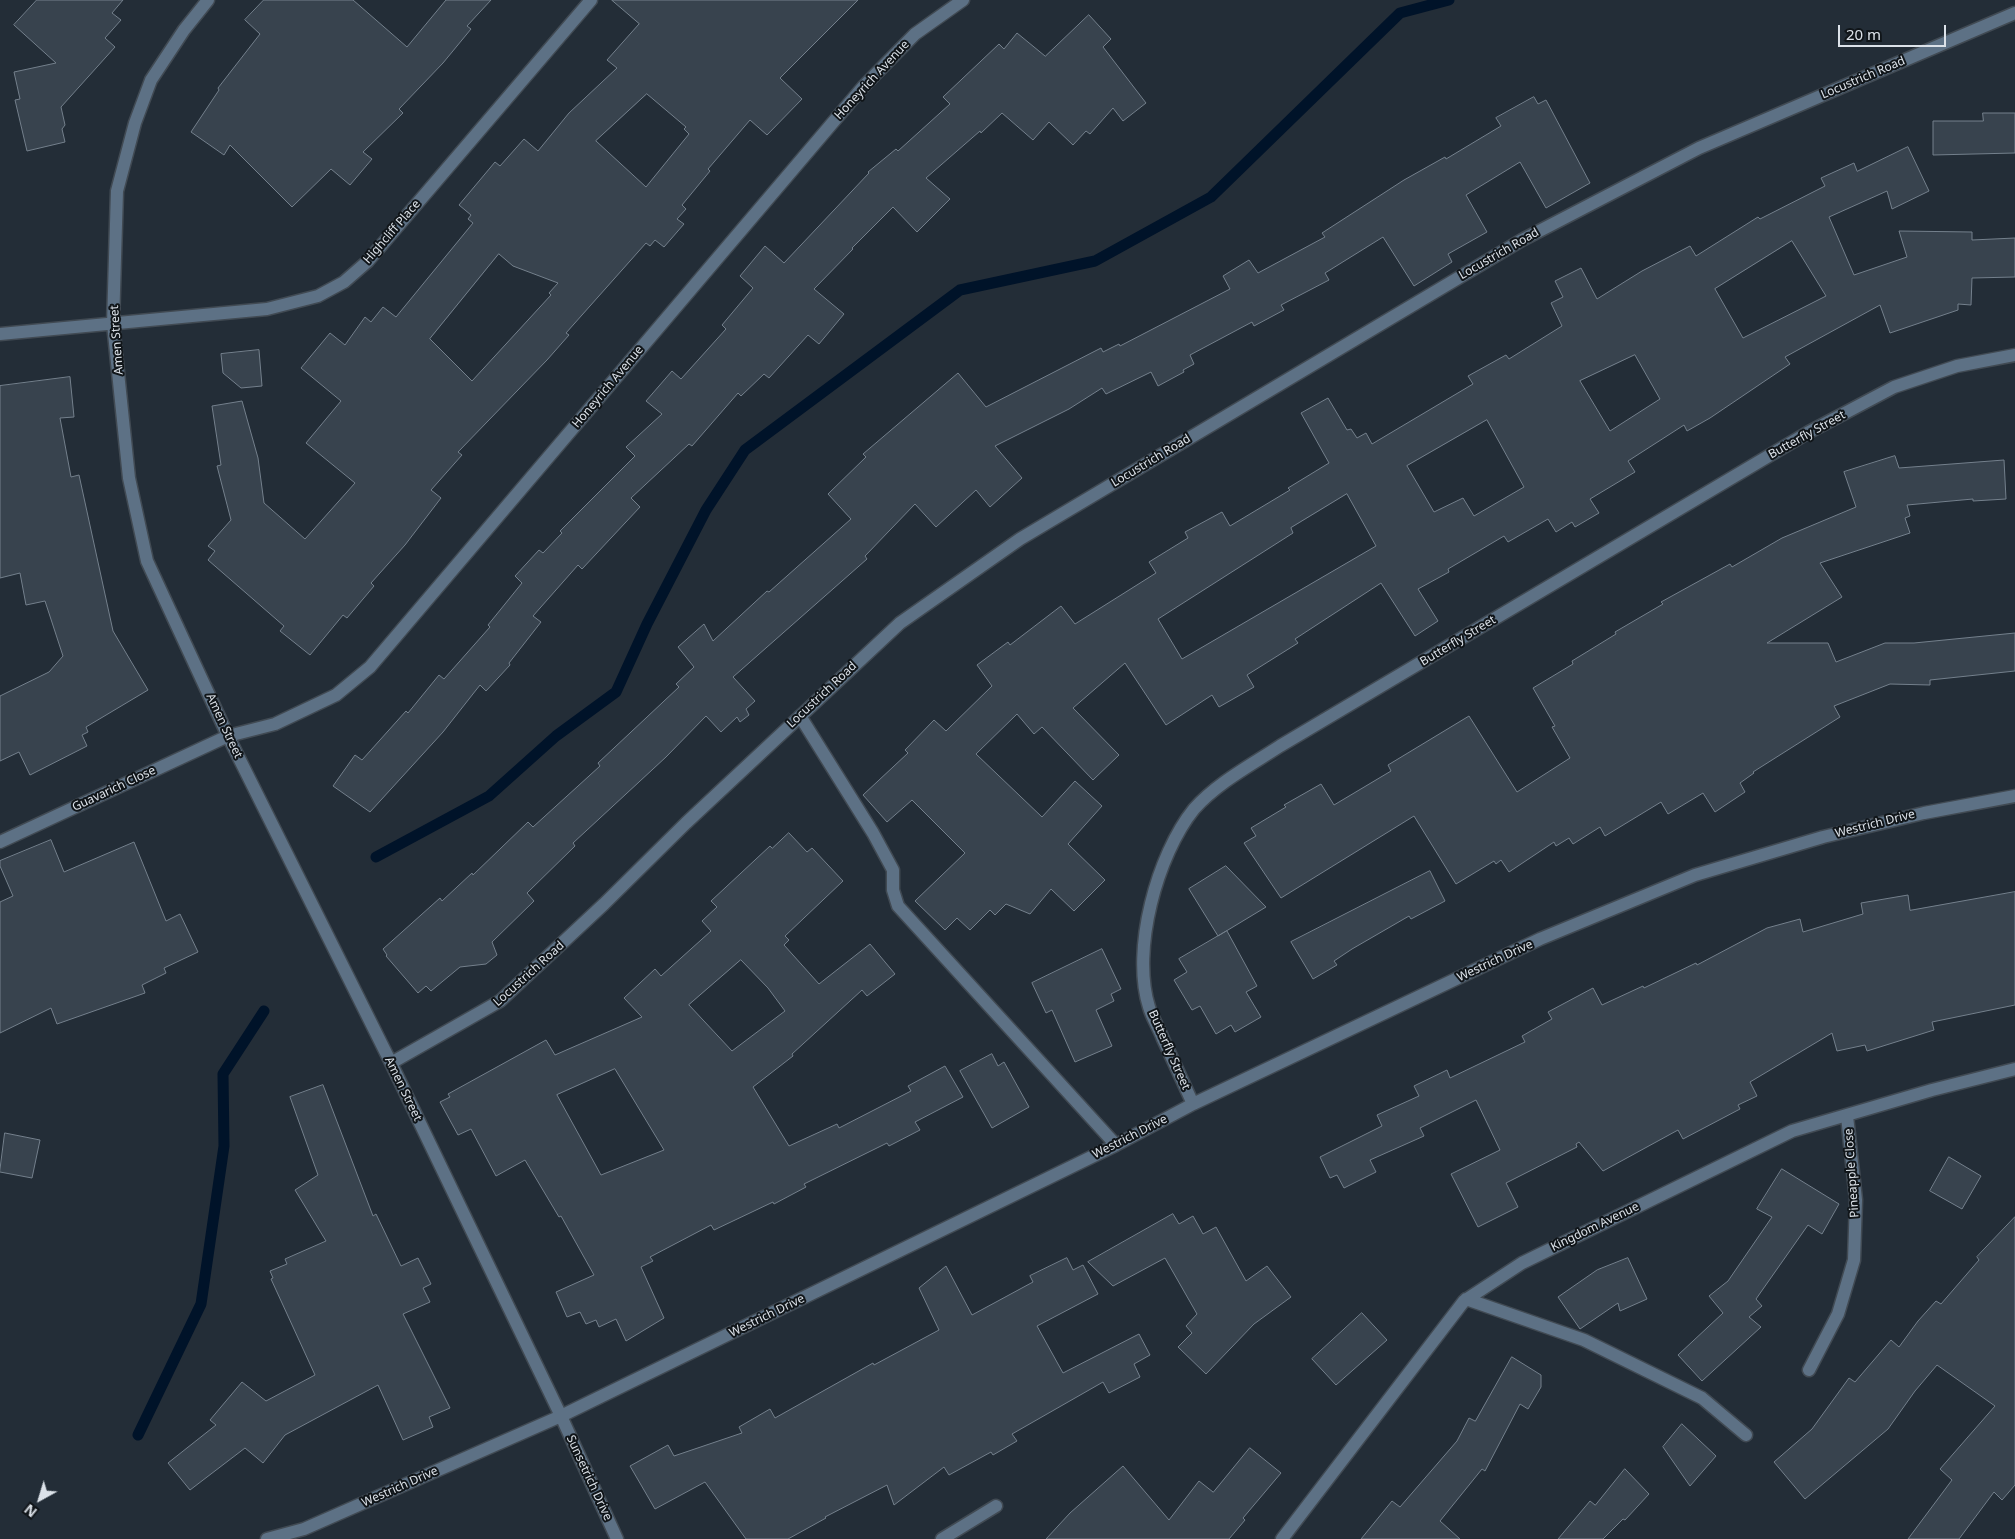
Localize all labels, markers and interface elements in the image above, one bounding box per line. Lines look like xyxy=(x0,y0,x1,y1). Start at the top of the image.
scale bar xyxy=(1840,15,1948,47)
text: 20 m xyxy=(1846,24,1881,44)
street label: Honeyrich Avenue xyxy=(832,38,912,122)
street label: Locustrich Road xyxy=(1819,54,1907,102)
street label: Highcliff Place xyxy=(360,197,424,267)
street label: Locustrich Road xyxy=(1456,225,1542,283)
street label: Amen Street xyxy=(107,305,127,375)
street label: Honeyrich Avenue xyxy=(569,343,647,431)
street label: Butterfly Street xyxy=(1766,408,1848,462)
street label: Locustrich Road xyxy=(1109,432,1193,490)
street label: Butterfly Street xyxy=(1418,613,1498,669)
street label: Locustrich Road xyxy=(784,659,860,731)
street label: Amen Street xyxy=(203,691,245,761)
street label: Guavarich Close xyxy=(70,763,158,815)
street label: Westrich Drive xyxy=(1834,807,1916,841)
street label: Westrich Drive xyxy=(1455,937,1535,985)
street label: Locustrich Road xyxy=(491,939,567,1009)
street label: Butterfly Street xyxy=(1145,1008,1193,1092)
street label: Amen Street xyxy=(381,1055,425,1123)
street label: Westrich Drive xyxy=(1090,1112,1170,1162)
street label: Pineapple Close xyxy=(1842,1128,1862,1218)
street label: Kingdom Avenue xyxy=(1549,1199,1641,1255)
street label: Westrich Drive xyxy=(727,1292,807,1340)
street label: Sunsetrich Drive xyxy=(563,1433,615,1523)
street label: Westrich Drive xyxy=(360,1464,440,1510)
north arrow xyxy=(15,1474,65,1524)
text: N xyxy=(20,1500,41,1522)

